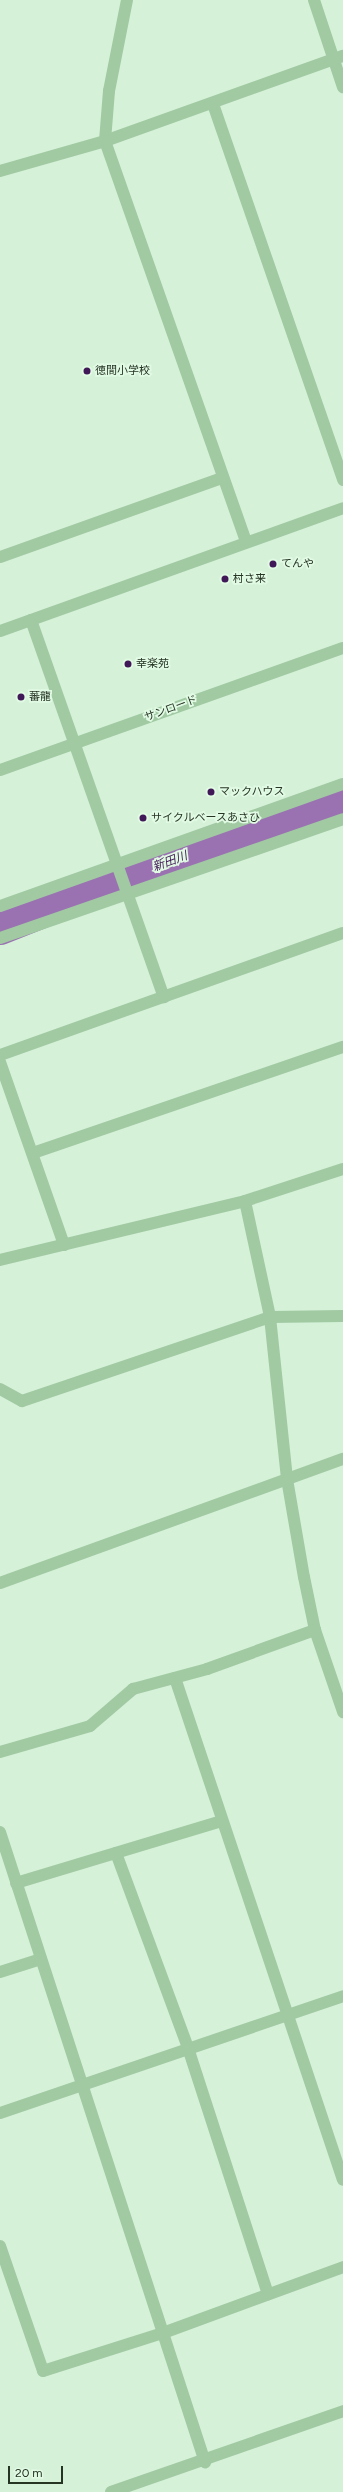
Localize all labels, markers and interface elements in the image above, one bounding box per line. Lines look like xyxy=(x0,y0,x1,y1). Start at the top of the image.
place label: 徳間小学校 xyxy=(95,364,150,378)
marker: 徳間小学校 xyxy=(82,366,92,376)
place label: てんや xyxy=(281,557,314,571)
marker: てんや xyxy=(268,559,278,569)
place label: 村さ来 xyxy=(233,572,266,586)
marker: 村さ来 xyxy=(220,574,230,584)
place label: 幸楽苑 xyxy=(136,657,169,671)
marker: 幸楽苑 xyxy=(123,659,133,669)
place label: 蕃龍 xyxy=(29,690,51,704)
marker: 蕃龍 xyxy=(16,692,26,702)
street label: サンロード xyxy=(143,693,199,725)
place label: マックハウス xyxy=(219,785,285,799)
marker: マックハウス xyxy=(206,787,216,797)
place label: サイクルベースあさひ xyxy=(151,811,261,825)
marker: サイクルベースあさひ xyxy=(138,813,148,823)
water label: 新田川 xyxy=(151,849,189,875)
scale bar xyxy=(10,2458,65,2484)
text: 20 m xyxy=(15,2466,43,2480)

